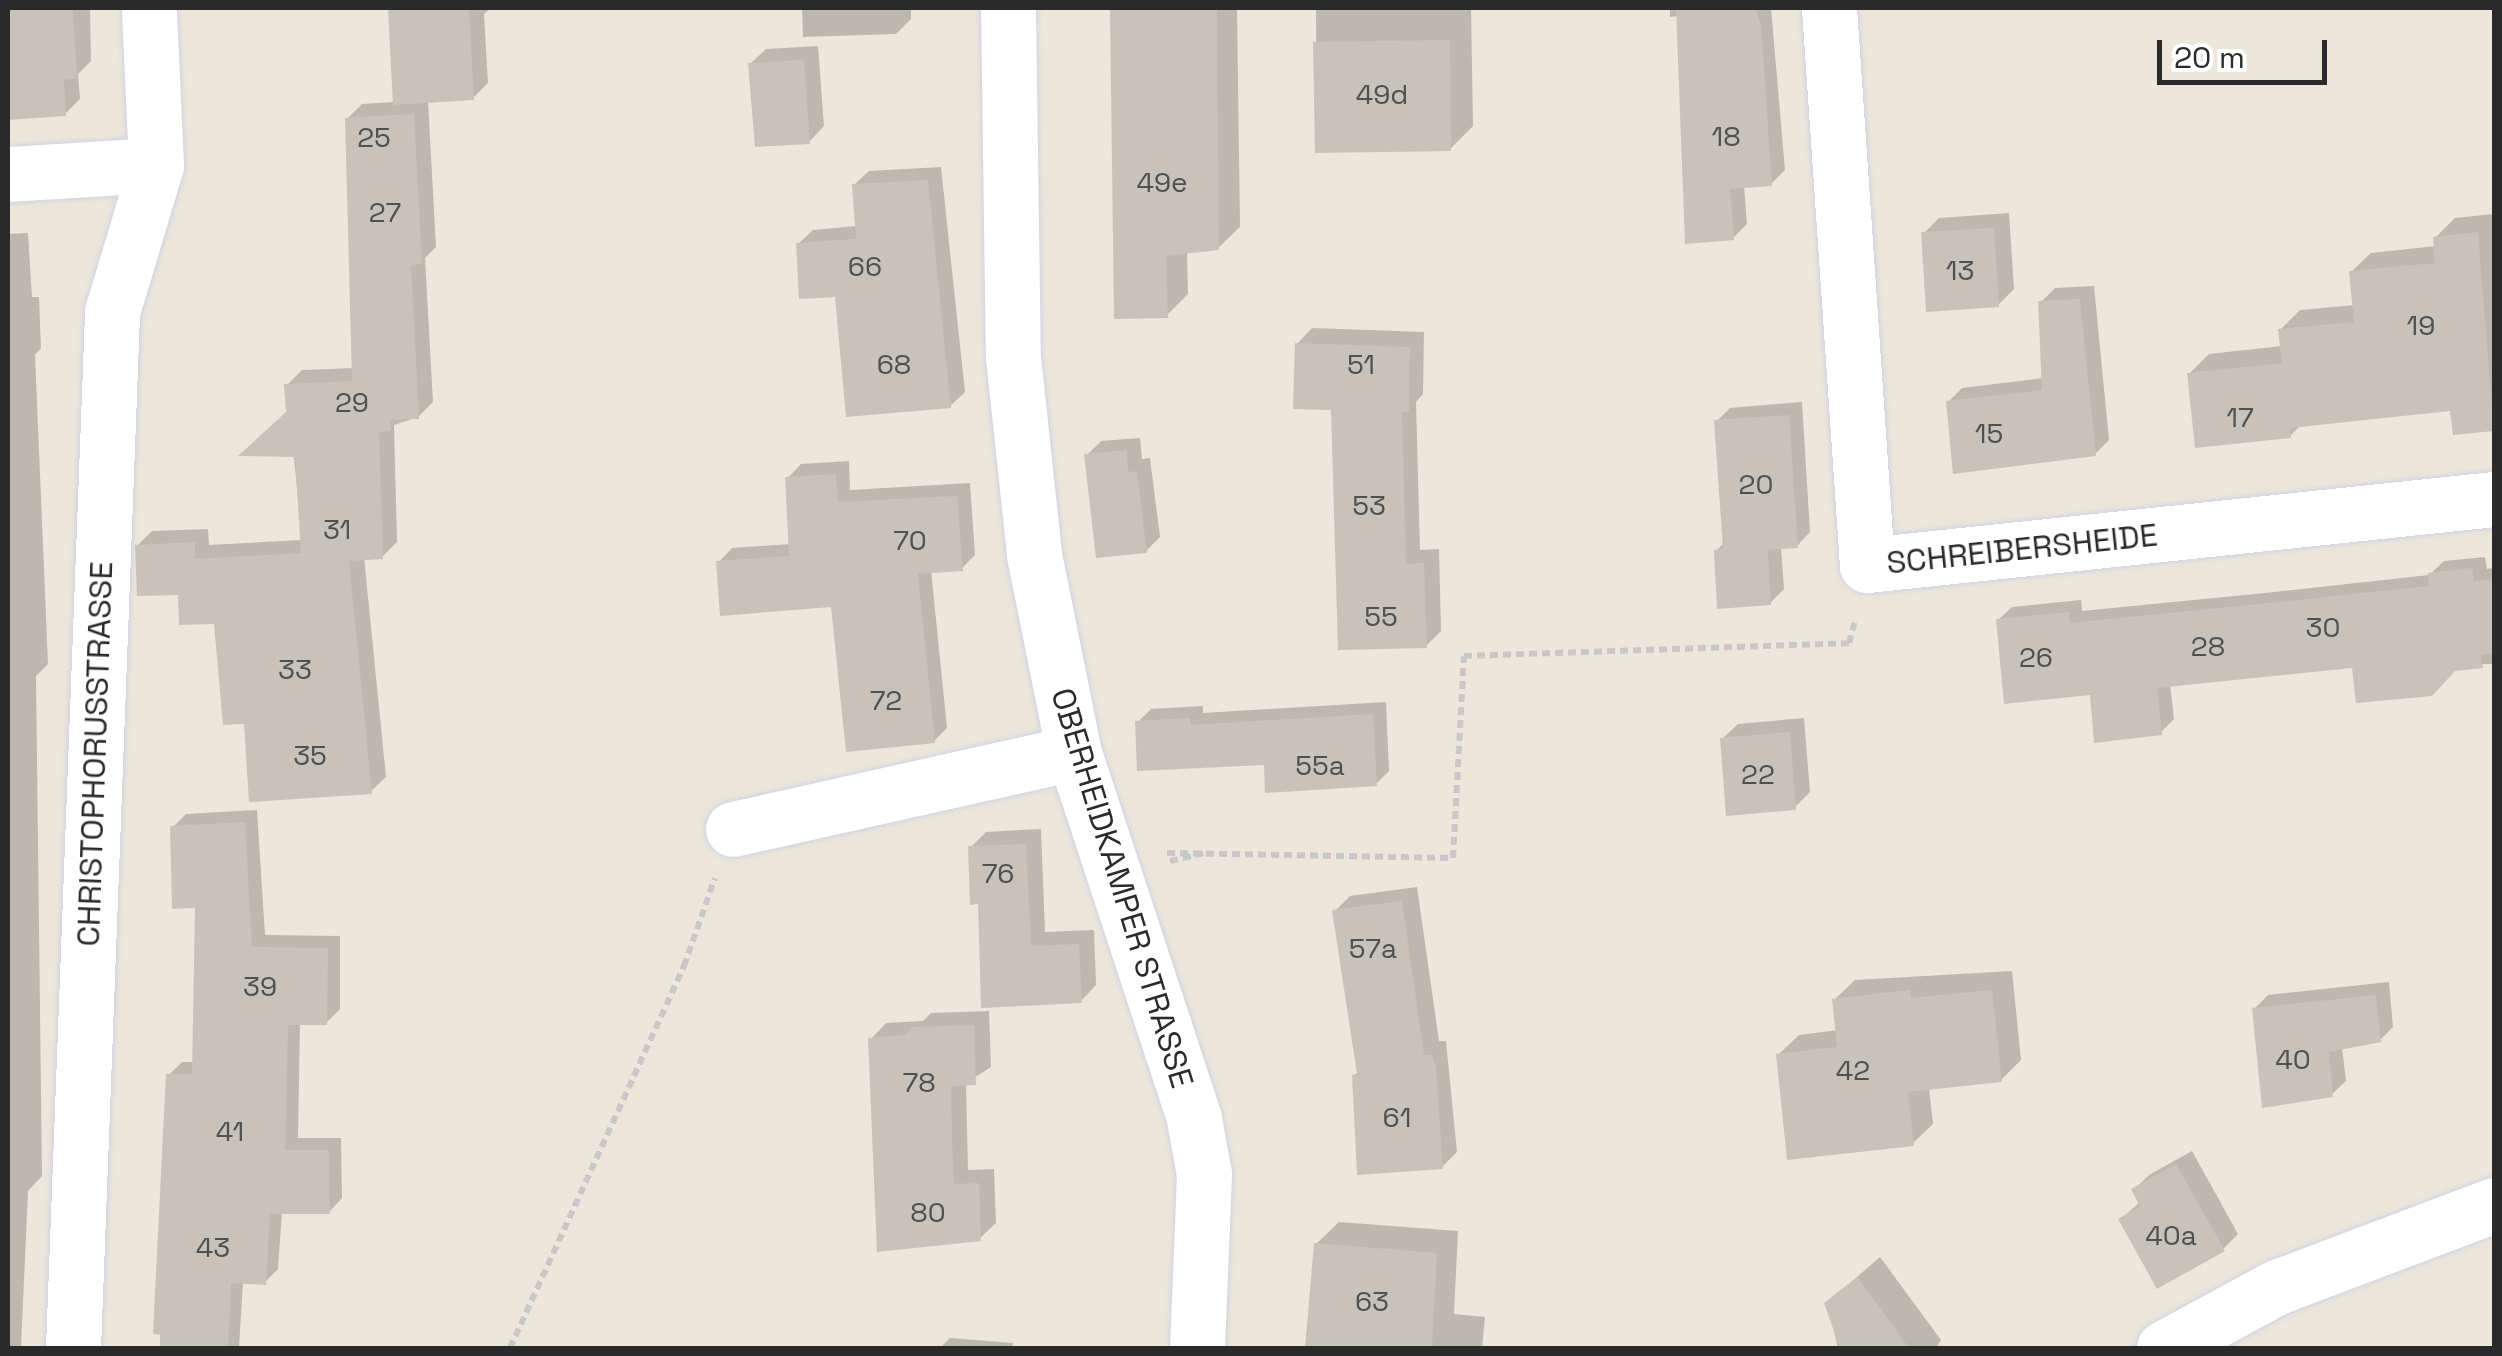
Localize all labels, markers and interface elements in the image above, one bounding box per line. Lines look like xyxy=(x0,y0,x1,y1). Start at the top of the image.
scale bar xyxy=(2162,20,2332,82)
text: 20 m xyxy=(2174,38,2245,77)
house number: 49d xyxy=(1356,77,1408,111)
house number: 18 xyxy=(1711,119,1741,153)
house number: 25 xyxy=(357,120,391,154)
house number: 49e xyxy=(1136,165,1188,199)
house number: 27 xyxy=(369,195,401,229)
house number: 66 xyxy=(848,249,882,283)
house number: 13 xyxy=(1946,253,1974,287)
house number: 19 xyxy=(2407,308,2435,342)
house number: 68 xyxy=(877,347,911,381)
house number: 51 xyxy=(1347,347,1375,381)
house number: 29 xyxy=(335,385,369,419)
house number: 17 xyxy=(2226,400,2254,434)
house number: 15 xyxy=(1975,416,2003,450)
house number: 20 xyxy=(1739,467,1773,501)
house number: 53 xyxy=(1352,488,1386,522)
house number: 31 xyxy=(323,512,351,546)
street label: SCHREIBERSHEIDE xyxy=(1885,516,2159,582)
house number: 70 xyxy=(893,523,927,557)
street label: CHRISTOPHORUSSTRASSE xyxy=(69,561,121,947)
house number: 55 xyxy=(1364,599,1398,633)
house number: 30 xyxy=(2306,610,2340,644)
house number: 28 xyxy=(2191,629,2225,663)
house number: 26 xyxy=(2019,640,2053,674)
house number: 33 xyxy=(278,652,312,686)
house number: 72 xyxy=(870,683,902,717)
street label: OBERHEIDKAMPER STRASSE xyxy=(1043,683,1201,1093)
house number: 35 xyxy=(293,738,327,772)
house number: 55a xyxy=(1295,748,1345,782)
house number: 22 xyxy=(1741,757,1775,791)
house number: 76 xyxy=(982,856,1014,890)
house number: 57a xyxy=(1349,931,1397,965)
house number: 39 xyxy=(243,969,277,1003)
house number: 40 xyxy=(2275,1042,2311,1076)
house number: 42 xyxy=(1836,1053,1870,1087)
house number: 78 xyxy=(902,1065,936,1099)
house number: 61 xyxy=(1383,1100,1411,1134)
house number: 41 xyxy=(216,1114,244,1148)
house number: 80 xyxy=(910,1195,946,1229)
house number: 40a xyxy=(2145,1218,2197,1252)
house number: 43 xyxy=(196,1230,230,1264)
house number: 63 xyxy=(1355,1284,1389,1318)

